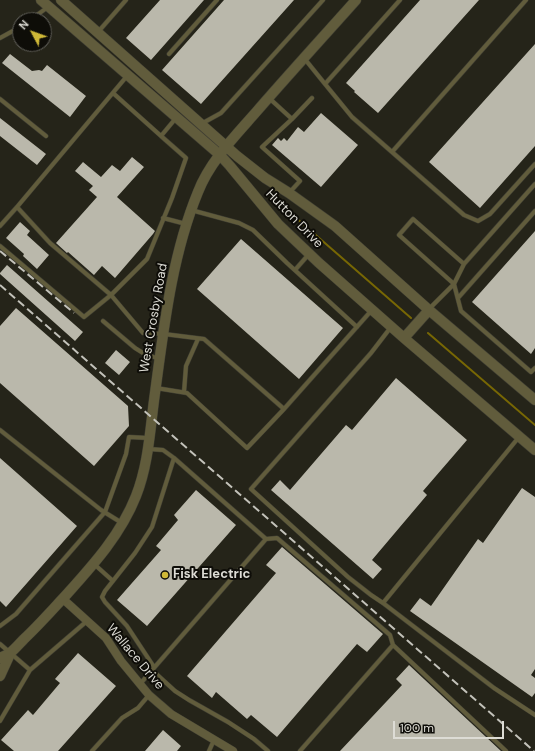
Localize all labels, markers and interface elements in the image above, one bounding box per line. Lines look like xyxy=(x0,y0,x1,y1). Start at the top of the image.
north arrow xyxy=(12,12,52,52)
text: N xyxy=(16,17,32,32)
street label: Hutton Drive xyxy=(262,186,326,252)
street label: West Crosby Road xyxy=(137,262,171,374)
place label: Fisk Electric xyxy=(173,567,250,583)
marker: Fisk Electric xyxy=(160,570,170,580)
street label: Wallace Drive xyxy=(103,621,167,693)
scale bar xyxy=(395,713,506,739)
text: 100 m xyxy=(400,720,434,736)

